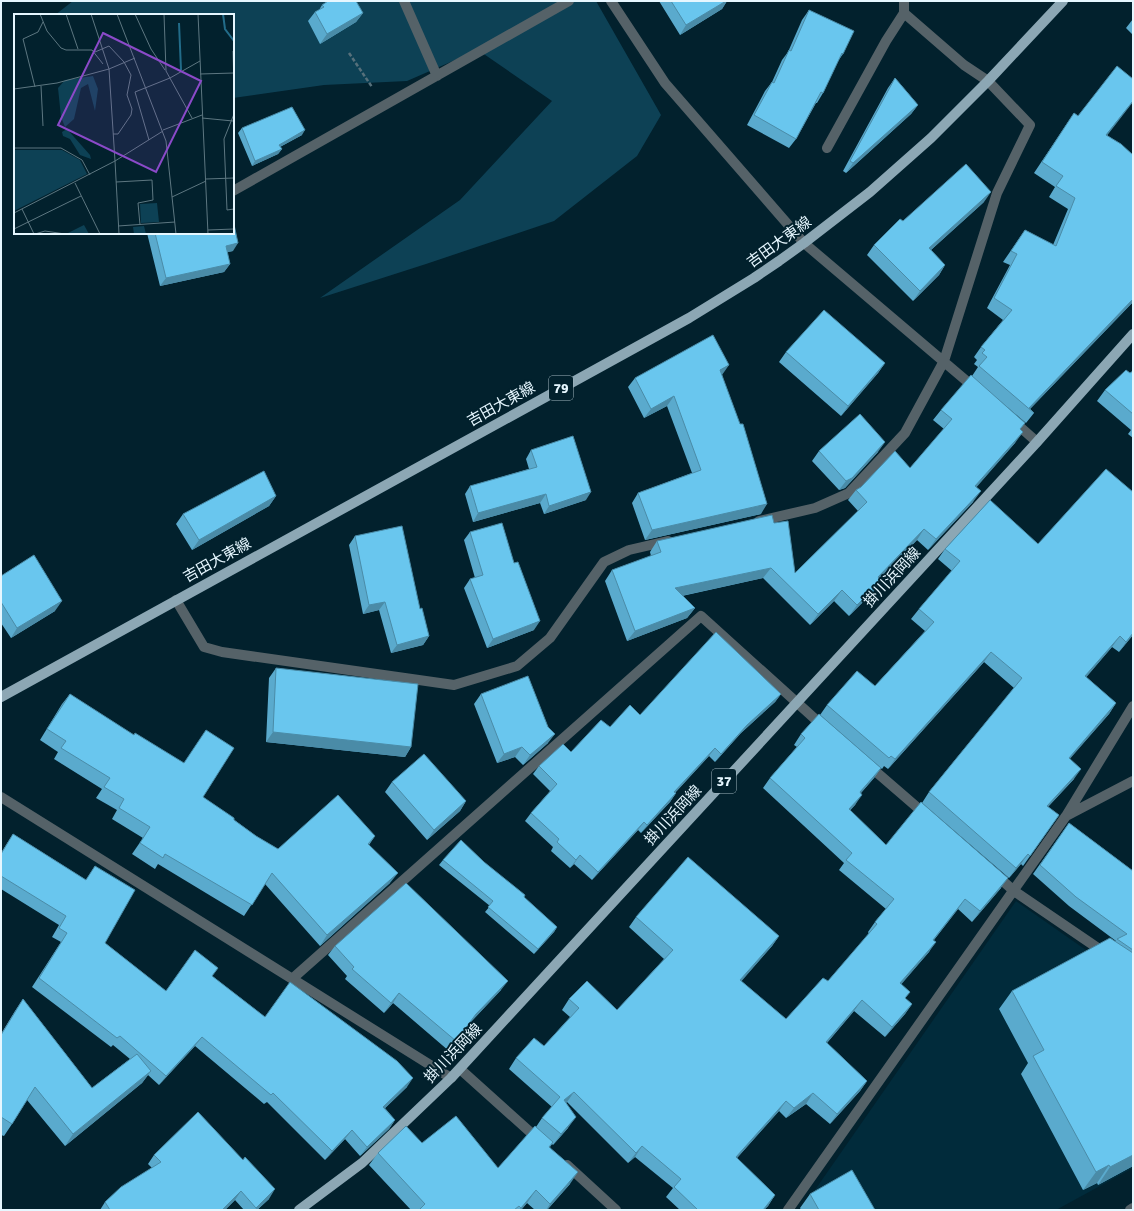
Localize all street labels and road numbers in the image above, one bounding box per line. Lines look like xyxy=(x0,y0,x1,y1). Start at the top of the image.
street label: 吉田大東線 xyxy=(743,213,815,271)
road number: 79 xyxy=(549,376,573,400)
street label: 吉田大東線 xyxy=(464,378,538,430)
street label: 吉田大東線 xyxy=(180,534,254,586)
street label: 掛川浜岡線 xyxy=(860,543,924,611)
road number: 37 xyxy=(712,769,736,793)
street label: 掛川浜岡線 xyxy=(641,781,705,849)
street label: 掛川浜岡線 xyxy=(420,1020,486,1086)

